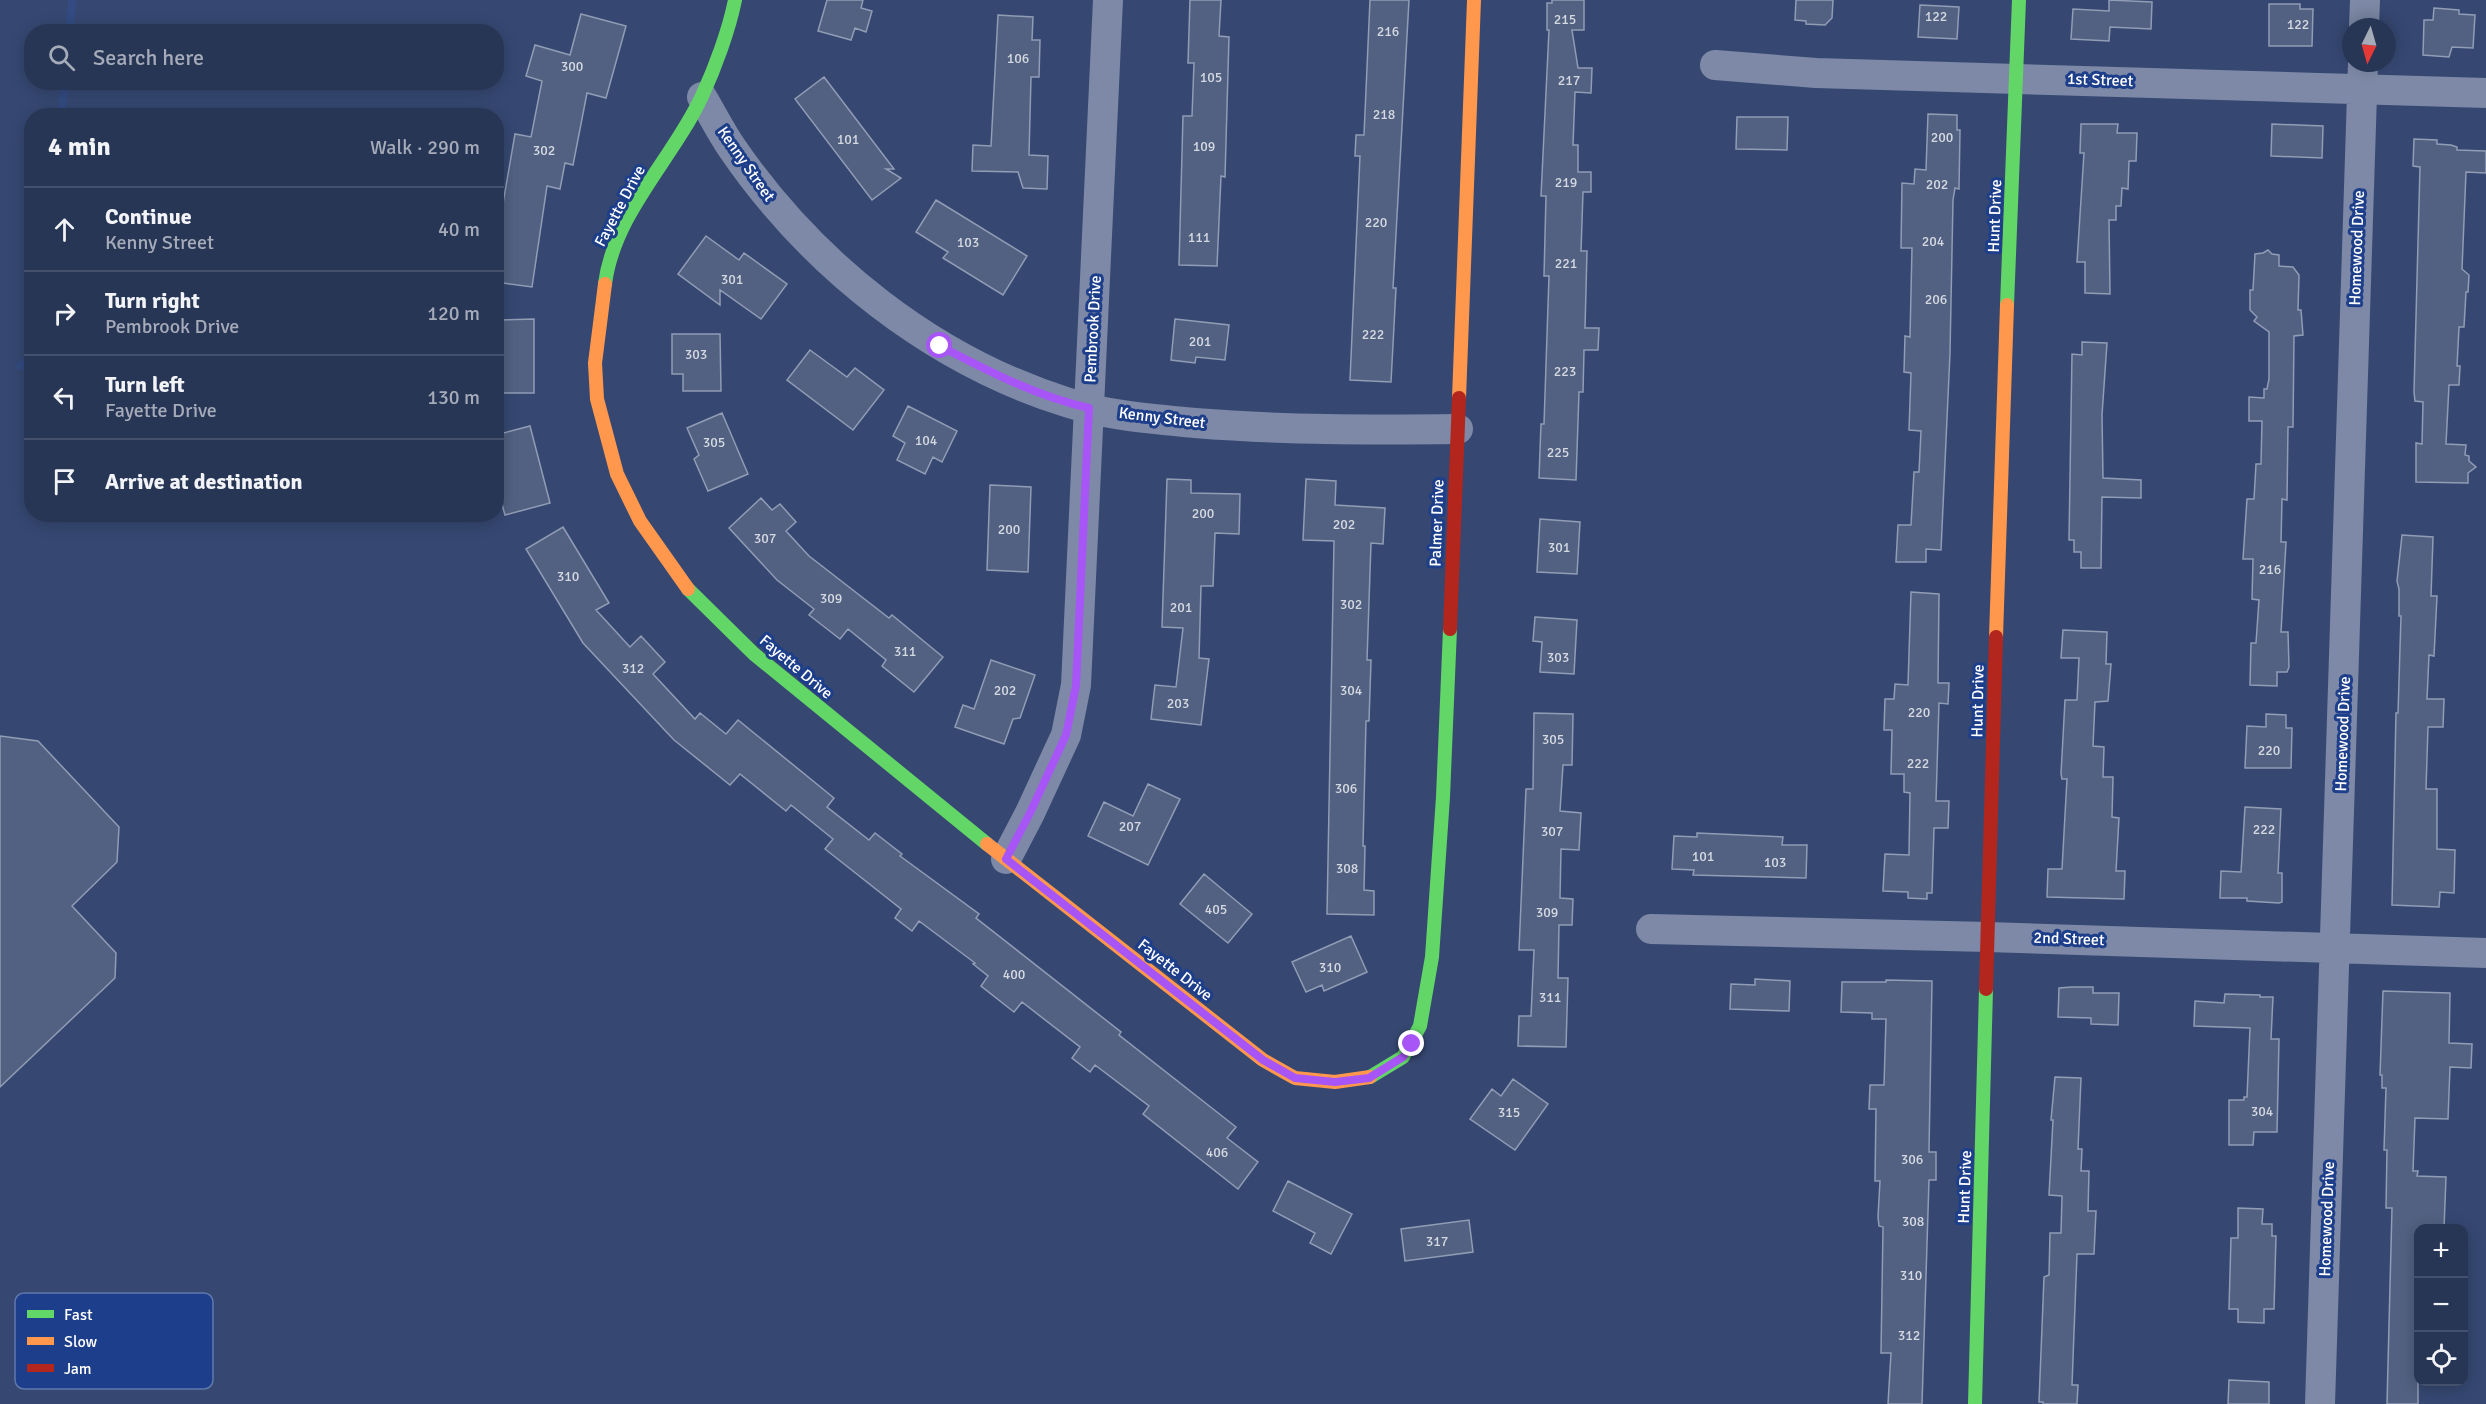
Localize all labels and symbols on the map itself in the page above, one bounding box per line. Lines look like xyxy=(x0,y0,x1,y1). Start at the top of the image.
house number: 122 xyxy=(1925,8,1947,25)
house number: 215 xyxy=(1554,11,1576,28)
house number: 122 xyxy=(2287,16,2309,33)
north arrow xyxy=(2342,18,2396,72)
house number: 216 xyxy=(1377,23,1399,40)
house number: 106 xyxy=(1007,50,1029,67)
house number: 300 xyxy=(561,58,583,75)
house number: 105 xyxy=(1200,69,1222,86)
street label: 1st Street xyxy=(2066,69,2134,91)
house number: 217 xyxy=(1558,72,1580,89)
house number: 218 xyxy=(1373,106,1395,123)
street label: Kenny Street xyxy=(713,123,779,206)
house number: 200 xyxy=(1931,129,1953,146)
house number: 101 xyxy=(837,131,859,148)
house number: 109 xyxy=(1193,138,1215,155)
house number: 302 xyxy=(533,142,555,159)
street label: Fayette Drive xyxy=(590,162,650,250)
house number: 219 xyxy=(1555,174,1577,191)
house number: 202 xyxy=(1926,176,1948,193)
street label: Hunt Drive xyxy=(1984,179,2006,253)
street label: Homewood Drive xyxy=(2345,190,2369,306)
house number: 220 xyxy=(1365,214,1387,231)
house number: 111 xyxy=(1188,229,1210,246)
house number: 204 xyxy=(1922,233,1945,250)
house number: 103 xyxy=(957,234,979,251)
house number: 221 xyxy=(1555,255,1577,272)
house number: 301 xyxy=(721,271,743,288)
street label: Pembrook Drive xyxy=(1080,275,1106,383)
house number: 206 xyxy=(1925,291,1947,308)
house number: 222 xyxy=(1362,326,1384,343)
route start xyxy=(926,332,952,358)
house number: 201 xyxy=(1189,333,1211,350)
house number: 303 xyxy=(685,346,707,363)
house number: 223 xyxy=(1554,363,1576,380)
street label: Kenny Street xyxy=(1118,403,1207,433)
house number: 104 xyxy=(915,432,938,449)
house number: 305 xyxy=(703,434,725,451)
house number: 225 xyxy=(1547,444,1569,461)
street label: Palmer Drive xyxy=(1425,479,1449,567)
house number: 200 xyxy=(1192,505,1214,522)
house number: 202 xyxy=(1333,516,1355,533)
house number: 200 xyxy=(998,521,1020,538)
house number: 307 xyxy=(754,530,776,547)
house number: 301 xyxy=(1548,539,1570,556)
house number: 216 xyxy=(2259,561,2281,578)
house number: 310 xyxy=(557,568,579,585)
house number: 309 xyxy=(820,590,842,607)
house number: 302 xyxy=(1340,596,1362,613)
house number: 201 xyxy=(1170,599,1192,616)
street label: Fayette Drive xyxy=(755,631,837,703)
house number: 311 xyxy=(894,643,916,660)
house number: 303 xyxy=(1547,649,1569,666)
house number: 312 xyxy=(622,660,644,677)
street label: Hunt Drive xyxy=(1967,664,1989,738)
street label: Homewood Drive xyxy=(2331,676,2355,792)
house number: 202 xyxy=(994,682,1016,699)
house number: 304 xyxy=(1340,682,1363,699)
house number: 203 xyxy=(1167,695,1189,712)
house number: 220 xyxy=(1908,704,1930,721)
house number: 305 xyxy=(1542,731,1564,748)
house number: 220 xyxy=(2258,742,2280,759)
house number: 222 xyxy=(1907,755,1929,772)
house number: 306 xyxy=(1335,780,1357,797)
house number: 207 xyxy=(1119,818,1141,835)
house number: 222 xyxy=(2253,821,2275,838)
house number: 307 xyxy=(1541,823,1563,840)
house number: 101 xyxy=(1692,848,1714,865)
house number: 103 xyxy=(1764,854,1786,871)
house number: 308 xyxy=(1336,860,1358,877)
house number: 405 xyxy=(1205,901,1227,918)
house number: 309 xyxy=(1536,904,1558,921)
street label: 2nd Street xyxy=(2033,928,2105,950)
street label: Fayette Drive xyxy=(1134,935,1216,1005)
house number: 310 xyxy=(1319,959,1341,976)
house number: 400 xyxy=(1003,966,1025,983)
house number: 311 xyxy=(1539,989,1561,1006)
route end xyxy=(1398,1030,1424,1056)
house number: 304 xyxy=(2251,1103,2274,1120)
house number: 315 xyxy=(1498,1104,1520,1121)
house number: 406 xyxy=(1206,1144,1228,1161)
street label: Hunt Drive xyxy=(1954,1150,1976,1224)
house number: 306 xyxy=(1901,1151,1923,1168)
street label: Homewood Drive xyxy=(2315,1161,2339,1277)
house number: 308 xyxy=(1902,1213,1924,1230)
house number: 317 xyxy=(1426,1233,1448,1250)
house number: 310 xyxy=(1900,1267,1922,1284)
legend xyxy=(15,1293,213,1389)
text: Fast xyxy=(64,1305,93,1325)
house number: 312 xyxy=(1898,1327,1920,1344)
text: Slow xyxy=(64,1332,98,1352)
text: Jam xyxy=(64,1359,92,1379)

